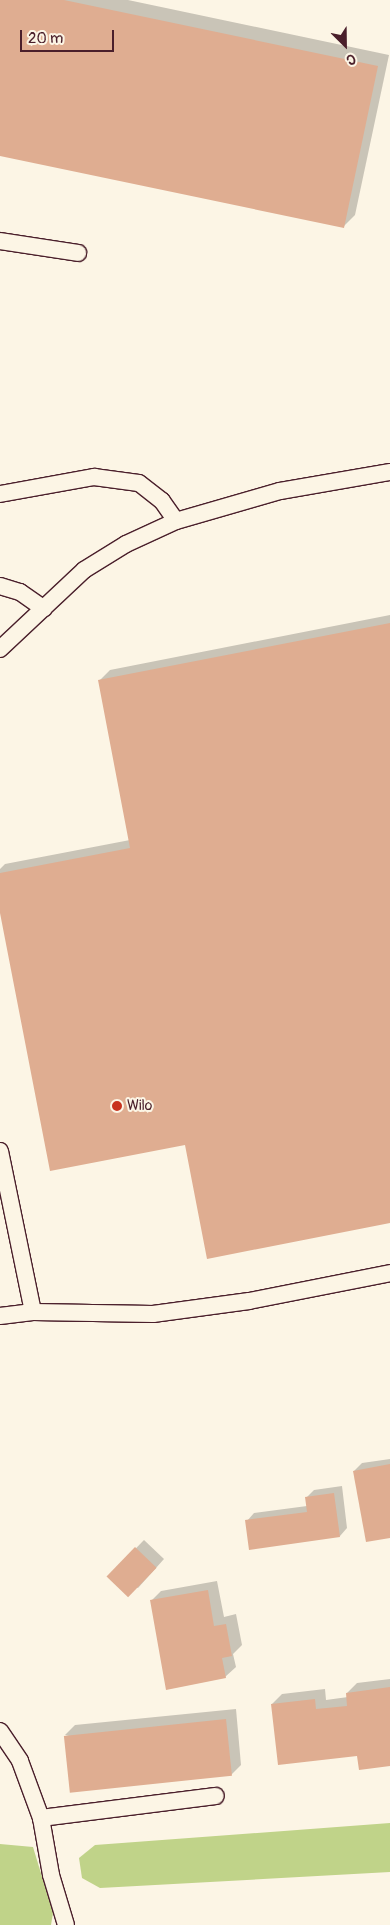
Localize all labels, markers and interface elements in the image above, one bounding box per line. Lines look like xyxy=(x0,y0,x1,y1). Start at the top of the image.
scale bar xyxy=(22,20,116,52)
north arrow xyxy=(320,20,370,70)
text: 20 m xyxy=(28,29,63,48)
text: С xyxy=(344,50,358,69)
place label: Wilo xyxy=(127,1098,152,1114)
marker: Wilo xyxy=(111,1100,123,1112)

